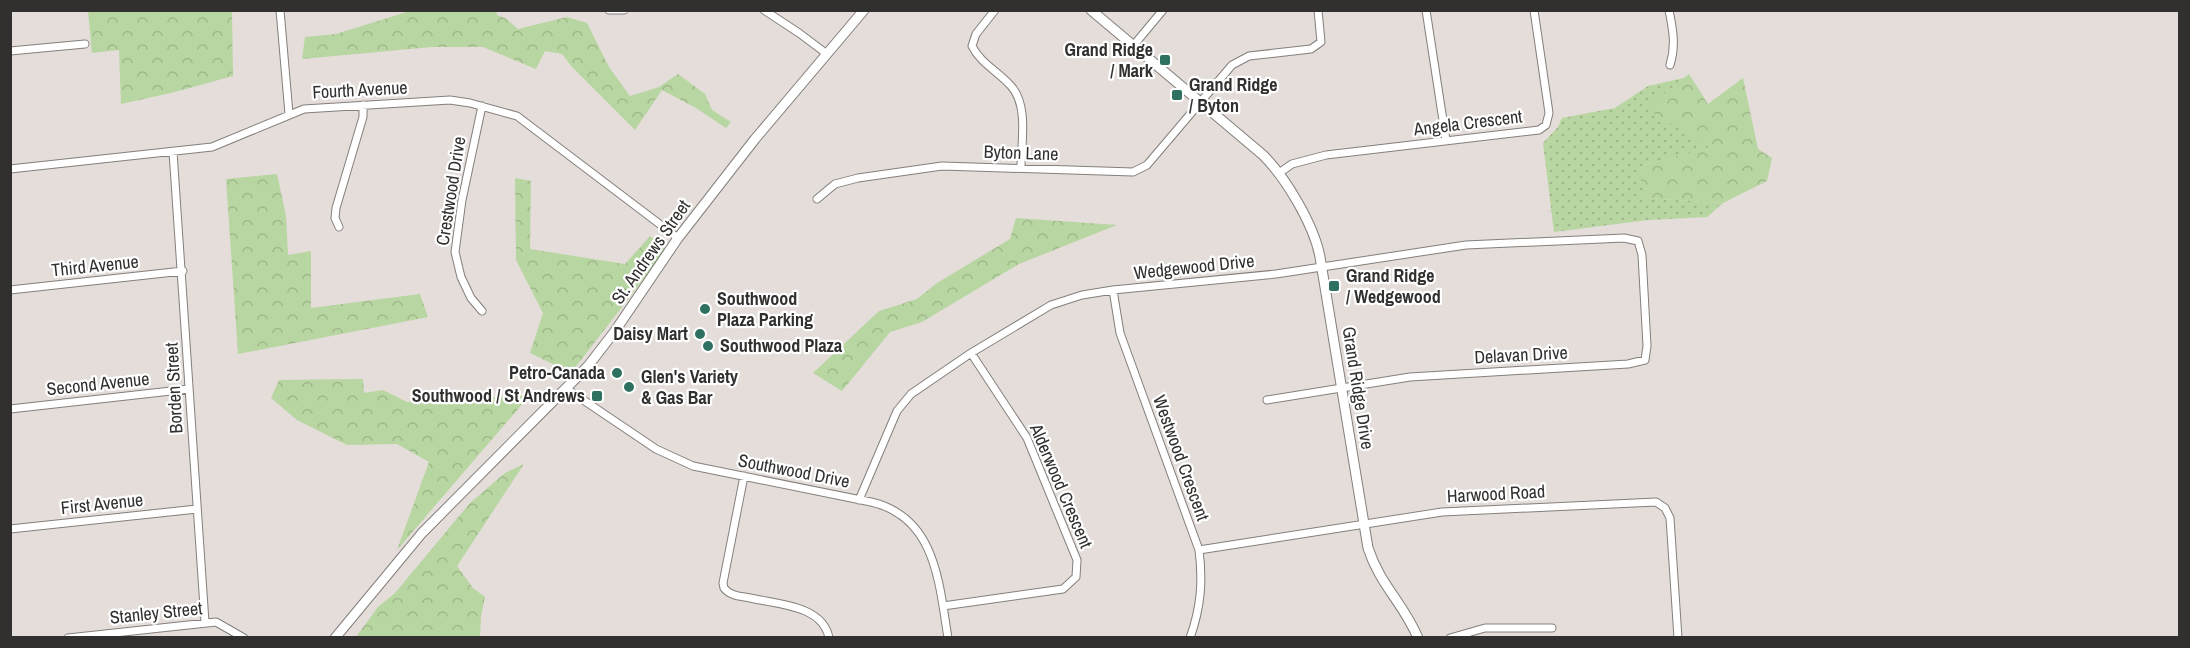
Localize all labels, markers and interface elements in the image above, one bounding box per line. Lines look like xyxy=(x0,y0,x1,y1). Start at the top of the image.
place label: Grand Ridge / Mark xyxy=(1064,37,1154,83)
marker: Grand Ridge / Mark xyxy=(1158,53,1172,67)
place label: Grand Ridge / Byton xyxy=(1189,72,1278,118)
street label: Fourth Avenue xyxy=(312,75,408,104)
marker: Grand Ridge / Byton xyxy=(1170,88,1184,102)
street label: Angela Crescent xyxy=(1411,103,1524,142)
street label: Crestwood Drive xyxy=(430,135,471,247)
street label: Byton Lane xyxy=(983,139,1059,166)
street label: St. Andrews Street xyxy=(605,194,696,309)
street label: Third Avenue xyxy=(50,248,140,283)
street label: Wedgewood Drive xyxy=(1132,248,1256,285)
place label: Grand Ridge / Wedgewood xyxy=(1346,263,1441,309)
marker: Grand Ridge / Wedgewood xyxy=(1327,279,1341,293)
place label: Southwood Plaza Parking xyxy=(717,286,813,332)
marker: Southwood Plaza Parking xyxy=(698,302,712,316)
place label: Daisy Mart xyxy=(613,321,688,346)
street label: Grand Ridge Drive xyxy=(1336,325,1381,451)
marker: Daisy Mart xyxy=(693,327,707,341)
place label: Southwood Plaza xyxy=(720,333,843,358)
marker: Southwood Plaza xyxy=(701,339,715,353)
street label: Delavan Drive xyxy=(1474,340,1568,369)
street label: Borden Street xyxy=(159,342,188,434)
place label: Petro-Canada xyxy=(509,360,606,385)
place label: Glen's Variety & Gas Bar xyxy=(641,364,739,410)
street label: Second Avenue xyxy=(45,366,151,401)
marker: Petro-Canada xyxy=(610,366,624,380)
marker: Glen's Variety & Gas Bar xyxy=(622,380,636,394)
place label: Southwood / St Andrews xyxy=(412,383,585,408)
marker: Southwood / St Andrews xyxy=(590,389,604,403)
street label: Westwood Crescent xyxy=(1147,392,1216,524)
street label: Alderwood Crescent xyxy=(1024,419,1099,552)
street label: Southwood Drive xyxy=(736,447,852,494)
street label: Harwood Road xyxy=(1446,478,1546,509)
street label: First Avenue xyxy=(60,487,144,520)
street label: Stanley Street xyxy=(109,595,203,630)

